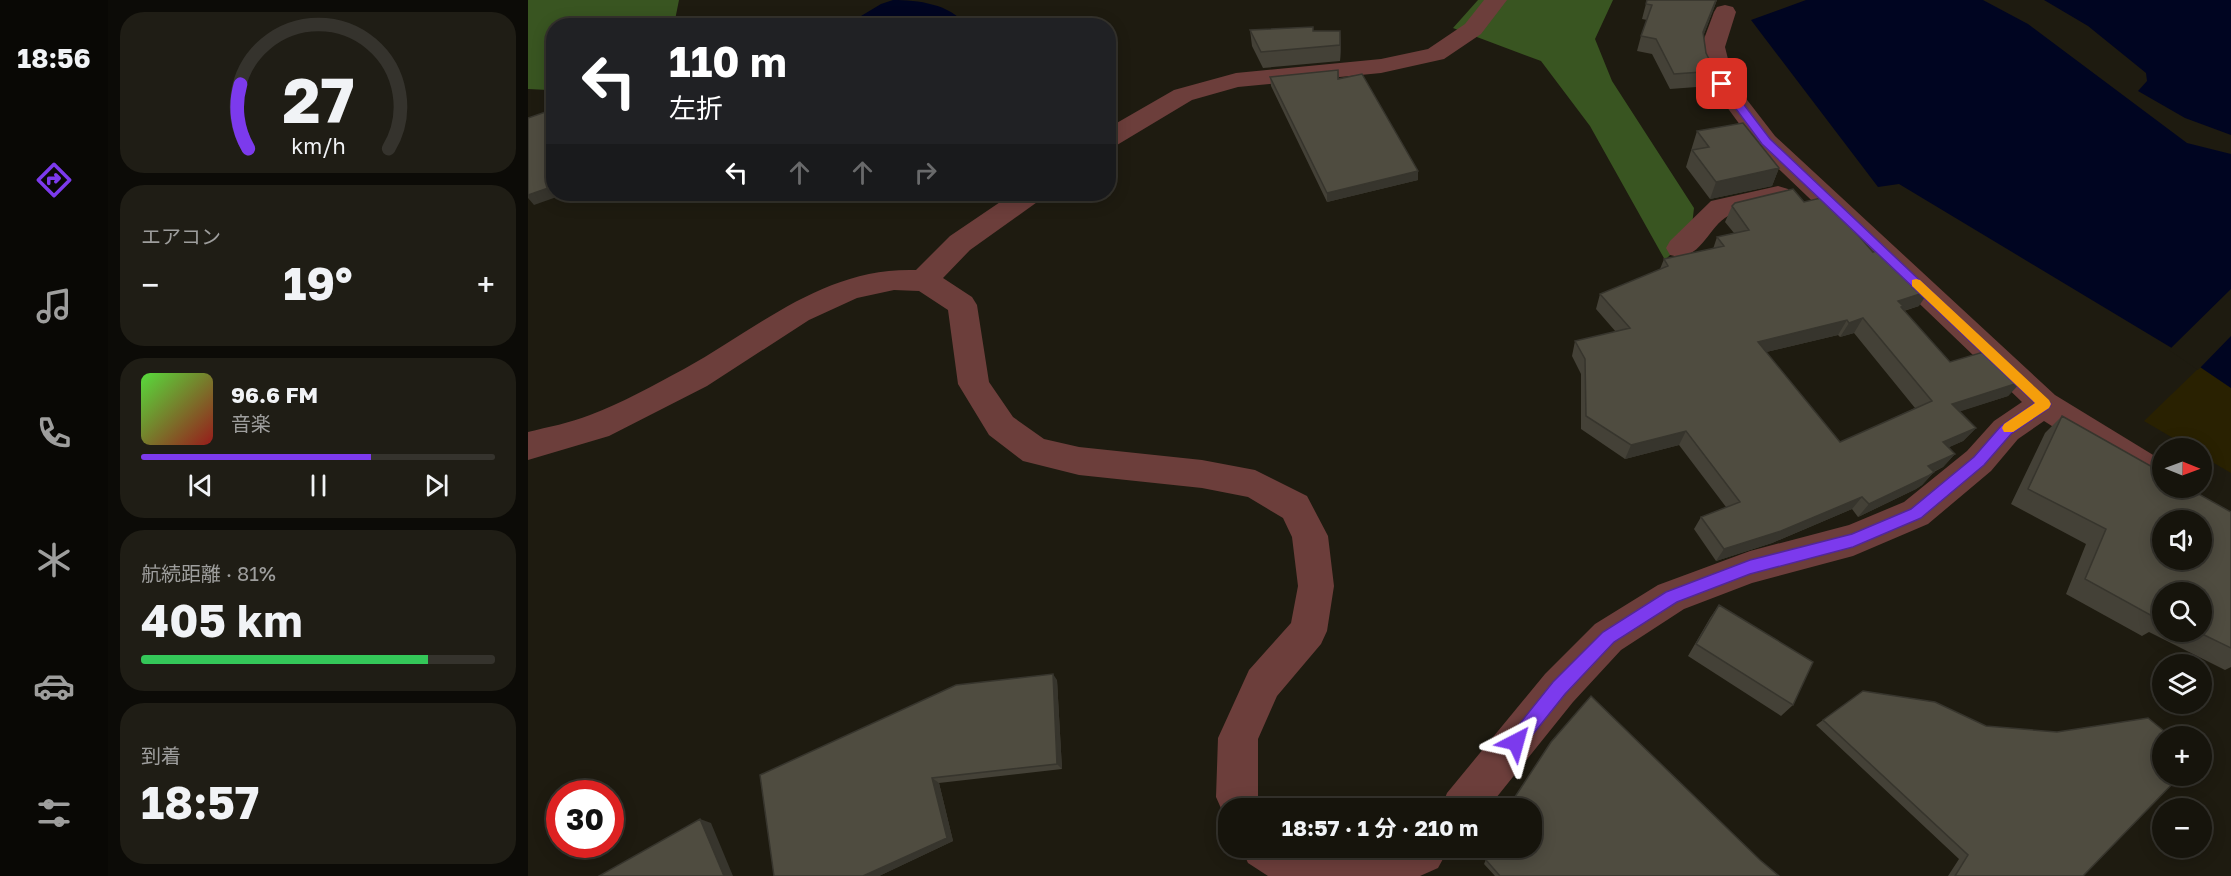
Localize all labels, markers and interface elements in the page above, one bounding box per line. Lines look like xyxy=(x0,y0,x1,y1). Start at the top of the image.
text: 110 m xyxy=(669,36,787,86)
text: 18:56 xyxy=(17,42,91,74)
icon: left xyxy=(570,42,648,120)
pin xyxy=(1696,58,1747,109)
text: 27 xyxy=(282,63,354,138)
icon: arrive xyxy=(1705,67,1738,100)
text: 左折 xyxy=(669,92,723,124)
text: km/h xyxy=(291,134,345,160)
icon: left xyxy=(720,156,753,189)
icon: ahead xyxy=(783,156,816,189)
icon: ahead xyxy=(846,156,879,189)
icon: right xyxy=(909,156,942,189)
icon: directions xyxy=(33,159,75,201)
text: エアコン xyxy=(141,224,221,248)
text: 19° xyxy=(283,256,353,310)
text: − xyxy=(141,265,159,304)
text: + xyxy=(477,265,495,304)
icon: music xyxy=(33,285,75,327)
text: 96.6 FM xyxy=(231,381,318,408)
text: 音楽 xyxy=(231,411,271,435)
icon: phone xyxy=(33,412,75,454)
north arrow xyxy=(2152,438,2212,498)
map controls xyxy=(2152,438,2212,858)
icon: previous xyxy=(184,469,217,502)
icon: pause xyxy=(302,469,335,502)
icon: next xyxy=(420,469,453,502)
button: sound xyxy=(2152,510,2212,570)
icon: climate xyxy=(33,539,75,581)
text: 航続距離 · 81% xyxy=(141,561,276,585)
button: search xyxy=(2152,582,2212,642)
text: 405 km xyxy=(141,593,303,647)
button: layers xyxy=(2152,654,2212,714)
icon: car xyxy=(33,665,75,707)
position arrow xyxy=(1484,710,1548,774)
button: + xyxy=(2152,726,2212,786)
text: 到着 xyxy=(141,743,181,767)
text: 18:57 xyxy=(141,775,259,829)
speed limit sign: 30 xyxy=(546,780,624,858)
icon: filters xyxy=(33,792,75,834)
button: − xyxy=(2152,798,2212,858)
text: 18:57 · 1 分 · 210 m xyxy=(1282,814,1478,841)

